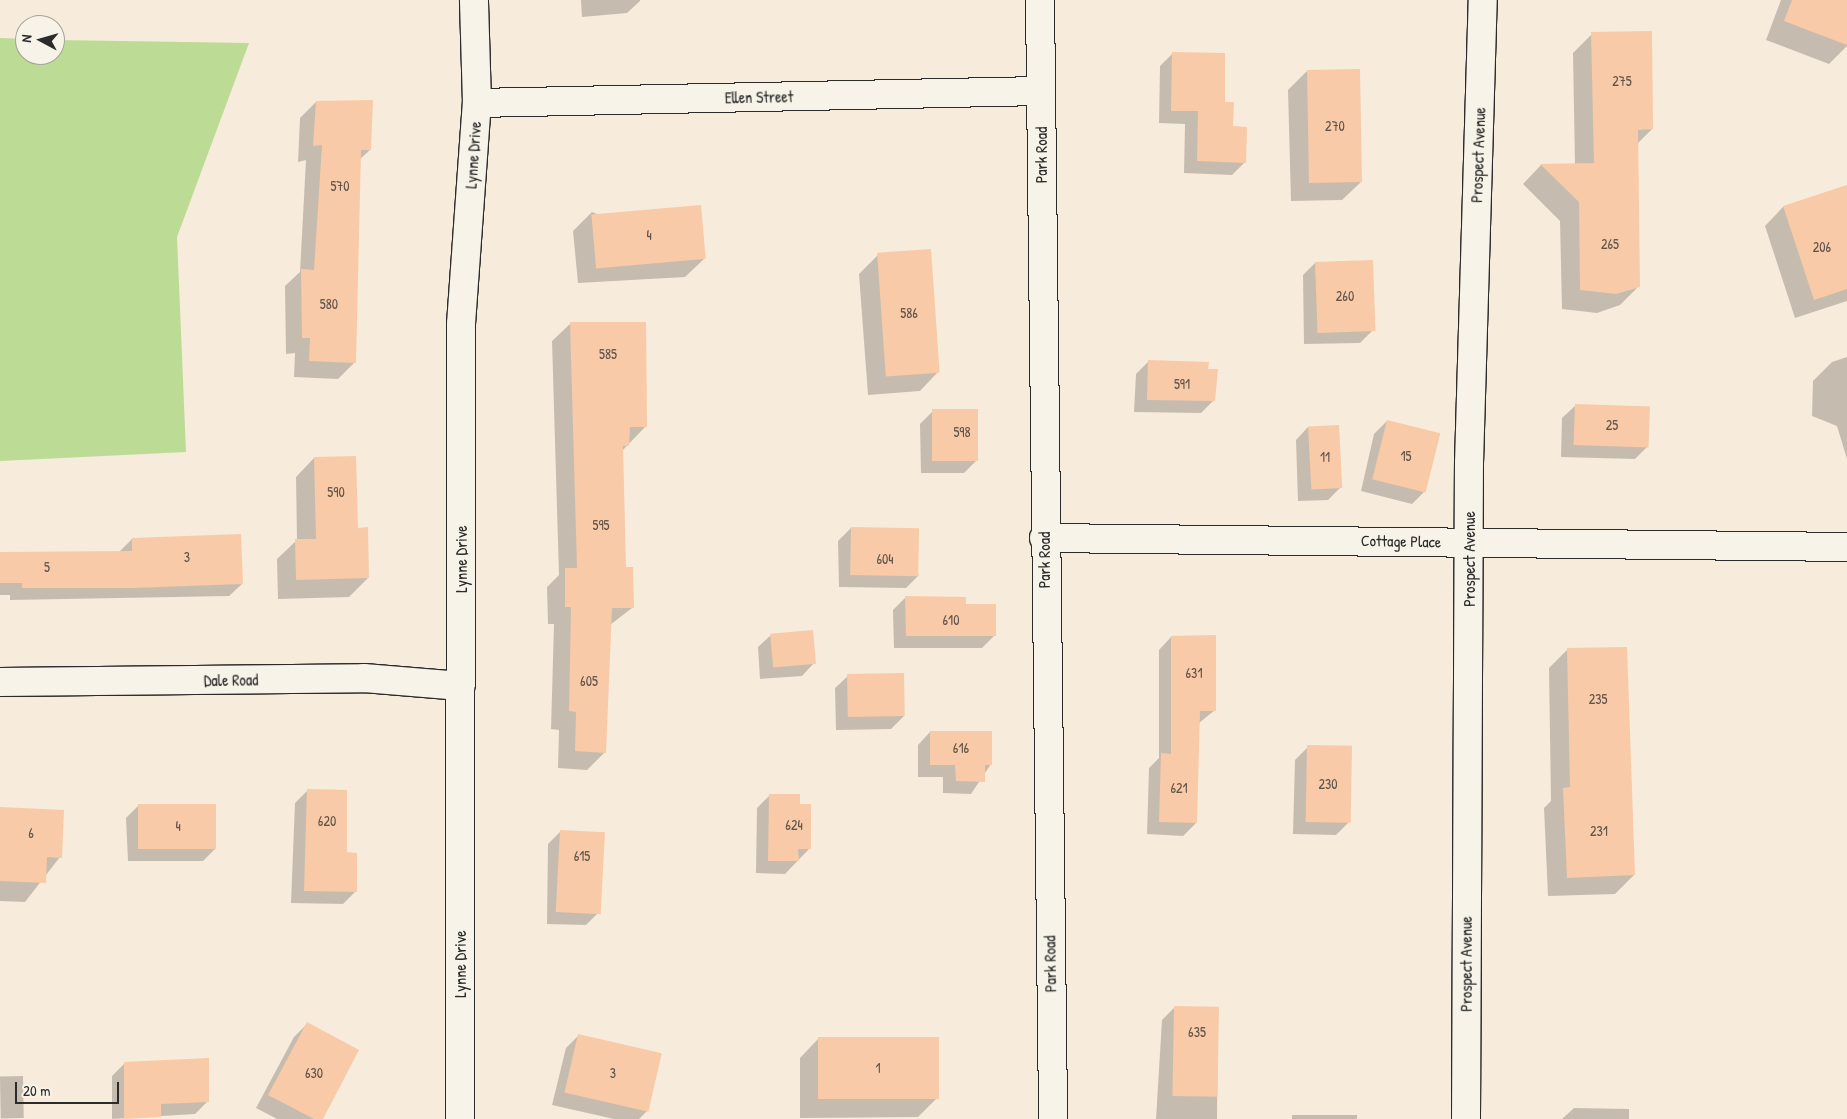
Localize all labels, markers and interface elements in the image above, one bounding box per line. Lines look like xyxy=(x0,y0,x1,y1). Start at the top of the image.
north arrow xyxy=(15,15,65,65)
text: N xyxy=(16,34,35,43)
house number: 275 xyxy=(1612,73,1632,89)
street label: Ellen Street xyxy=(725,87,793,107)
street label: Prospect Avenue xyxy=(1467,107,1489,203)
house number: 270 xyxy=(1325,118,1345,134)
street label: Lynne Drive xyxy=(461,121,485,189)
street label: Park Road xyxy=(1031,127,1051,183)
house number: 570 xyxy=(330,178,350,194)
house number: 4 xyxy=(646,227,652,243)
house number: 265 xyxy=(1601,236,1619,252)
house number: 206 xyxy=(1813,239,1831,255)
house number: 260 xyxy=(1336,288,1354,304)
house number: 580 xyxy=(320,296,338,312)
house number: 586 xyxy=(900,305,918,321)
house number: 585 xyxy=(599,346,617,362)
house number: 591 xyxy=(1174,376,1190,392)
house number: 25 xyxy=(1606,417,1618,433)
house number: 598 xyxy=(953,424,971,440)
house number: 15 xyxy=(1400,448,1412,464)
house number: 11 xyxy=(1320,449,1330,465)
house number: 590 xyxy=(327,484,345,500)
street label: Prospect Avenue xyxy=(1459,511,1479,607)
house number: 595 xyxy=(593,517,609,533)
street label: Lynne Drive xyxy=(451,525,471,593)
street label: Cottage Place xyxy=(1361,531,1441,551)
street label: Park Road xyxy=(1034,532,1054,588)
house number: 3 xyxy=(184,549,190,565)
house number: 604 xyxy=(876,551,894,567)
house number: 5 xyxy=(44,559,50,575)
house number: 610 xyxy=(943,612,959,628)
house number: 631 xyxy=(1186,665,1202,681)
street label: Dale Road xyxy=(204,670,258,690)
house number: 605 xyxy=(580,673,598,689)
house number: 235 xyxy=(1589,691,1607,707)
house number: 616 xyxy=(953,740,969,756)
house number: 230 xyxy=(1318,776,1338,792)
house number: 621 xyxy=(1170,780,1188,796)
house number: 620 xyxy=(318,813,336,829)
house number: 624 xyxy=(785,817,803,833)
house number: 4 xyxy=(175,818,181,834)
house number: 231 xyxy=(1590,823,1608,839)
house number: 6 xyxy=(28,825,34,841)
house number: 615 xyxy=(574,848,590,864)
street label: Prospect Avenue xyxy=(1456,916,1476,1012)
street label: Lynne Drive xyxy=(450,930,470,998)
street label: Park Road xyxy=(1040,936,1060,992)
house number: 635 xyxy=(1188,1024,1206,1040)
house number: 1 xyxy=(875,1060,881,1076)
house number: 630 xyxy=(305,1065,323,1081)
house number: 3 xyxy=(610,1065,616,1081)
scale bar xyxy=(18,1072,121,1104)
text: 20 m xyxy=(23,1080,50,1101)

